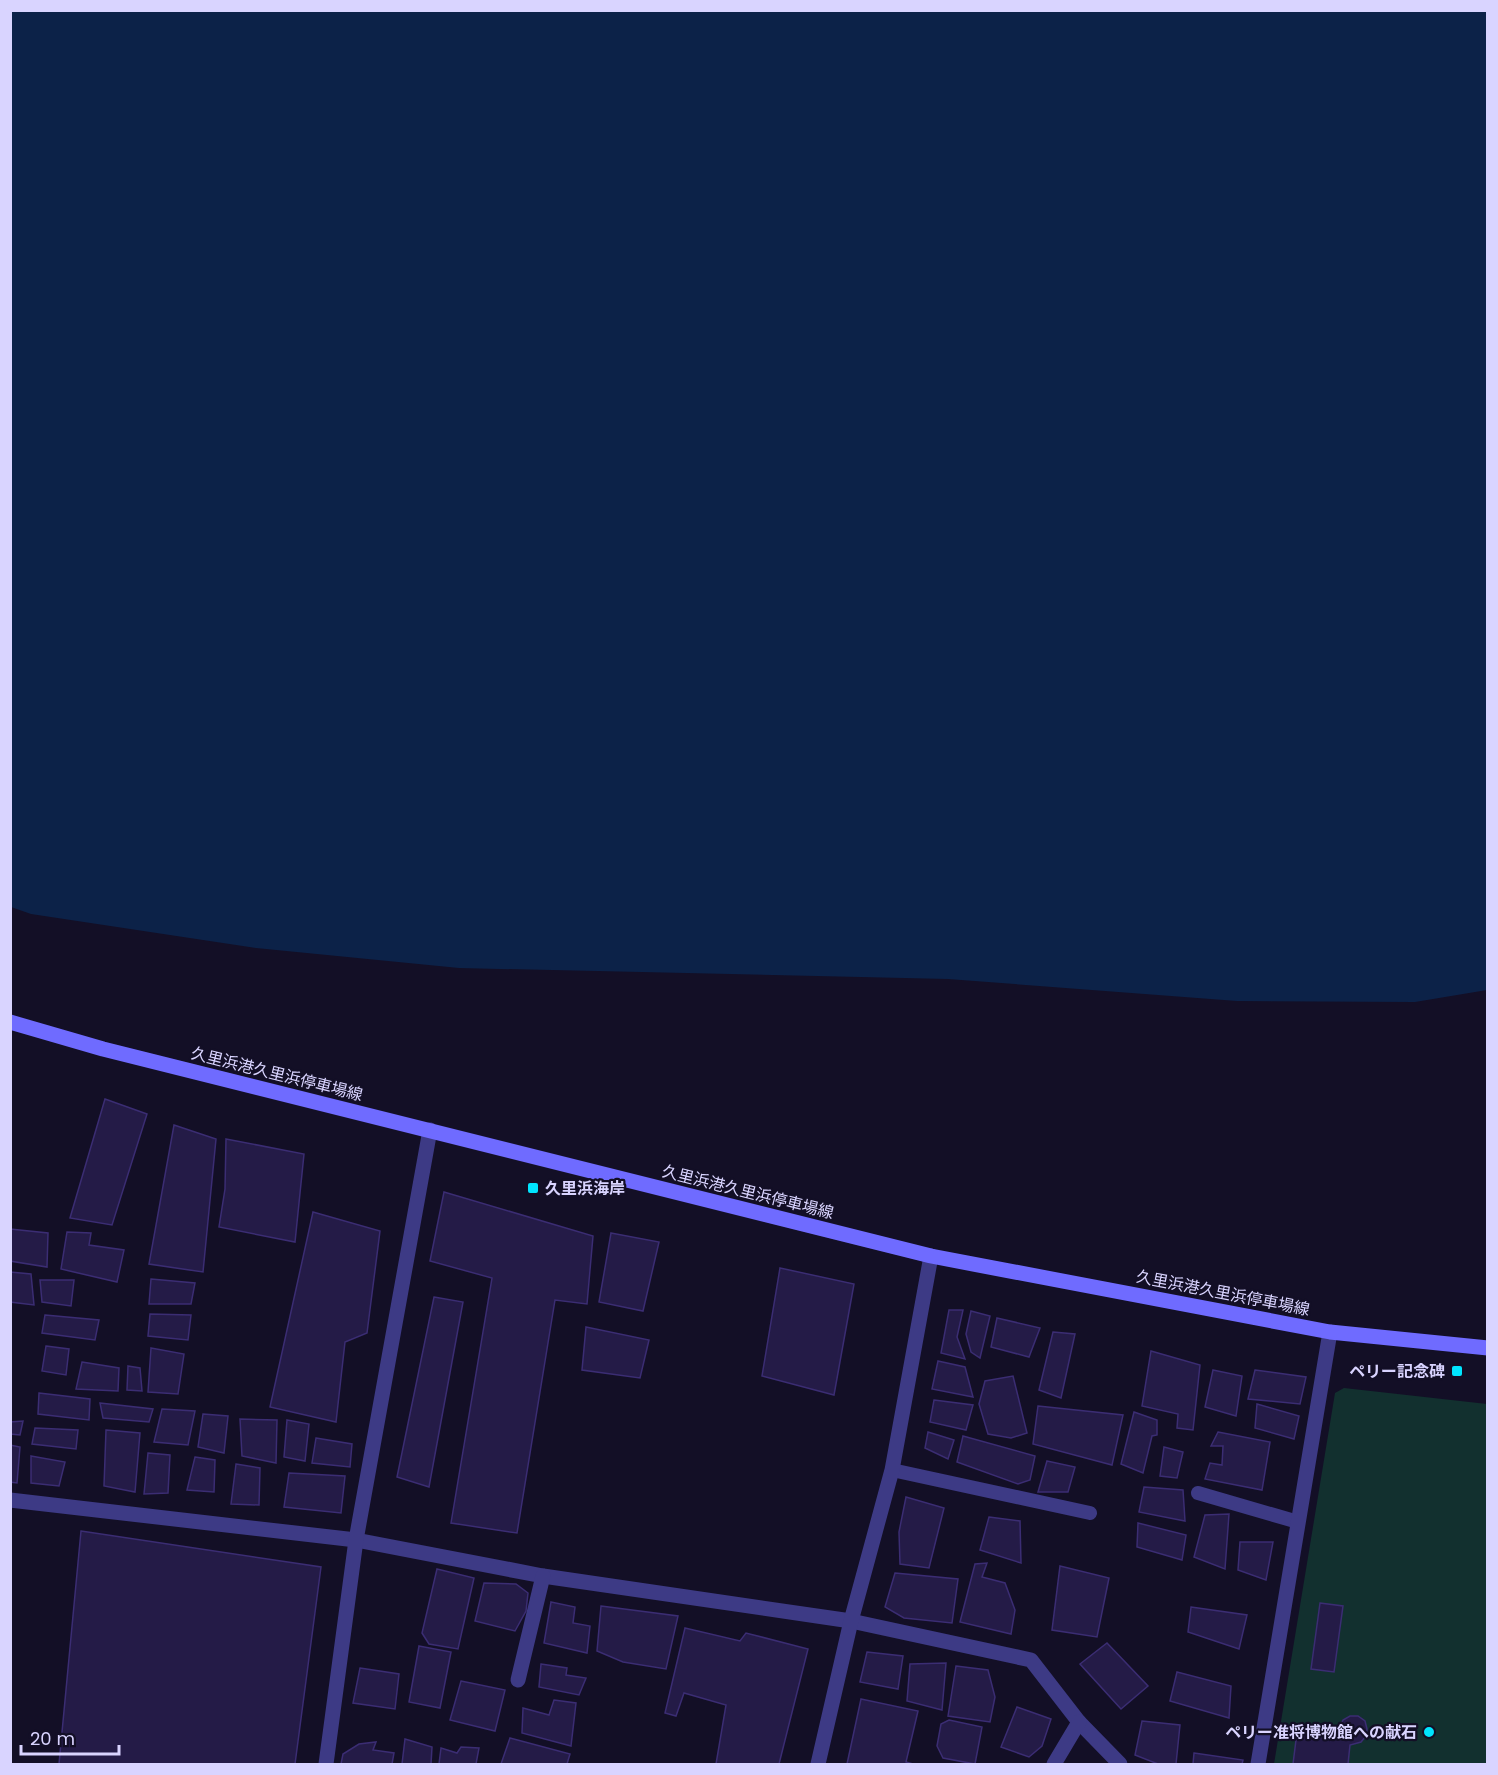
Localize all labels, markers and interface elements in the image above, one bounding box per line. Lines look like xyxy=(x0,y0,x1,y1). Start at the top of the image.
street label: 久里浜港久里浜停車場線 xyxy=(189,1042,365,1106)
street label: 久里浜港久里浜停車場線 xyxy=(660,1160,836,1224)
place label: 久里浜海岸 xyxy=(545,1177,625,1200)
marker: 久里浜海岸 xyxy=(526,1181,540,1195)
street label: 久里浜港久里浜停車場線 xyxy=(1134,1265,1312,1321)
place label: ペリー記念碑 xyxy=(1349,1360,1445,1383)
marker: ペリー記念碑 xyxy=(1450,1364,1464,1378)
scale bar xyxy=(21,1718,118,1756)
place label: ペリー准将博物館への献石 xyxy=(1225,1721,1417,1744)
marker: ペリー准将博物館への献石 xyxy=(1422,1725,1436,1739)
text: 20 m xyxy=(30,1726,75,1751)

